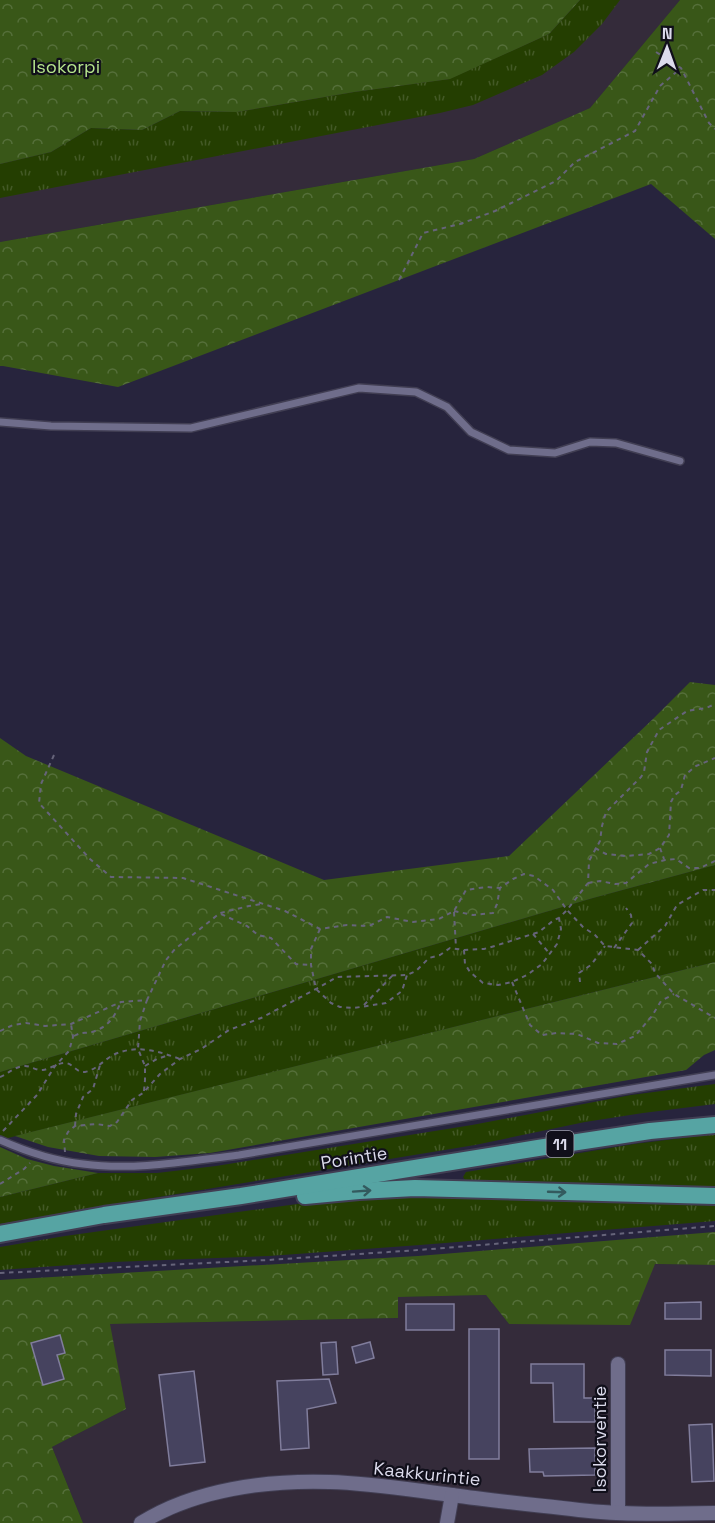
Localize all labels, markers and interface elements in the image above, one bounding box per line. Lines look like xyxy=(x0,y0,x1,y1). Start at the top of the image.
north arrow xyxy=(637,18,697,78)
text: N xyxy=(662,23,673,44)
park label: Isokorpi xyxy=(32,55,100,78)
road number: 11 xyxy=(546,1131,574,1157)
street label: Porintie xyxy=(319,1141,389,1174)
one-way arrow xyxy=(352,1185,372,1196)
one-way arrow xyxy=(547,1186,567,1198)
street label: Isokorventie xyxy=(588,1386,611,1492)
street label: Kaakkurintie xyxy=(372,1456,482,1491)

